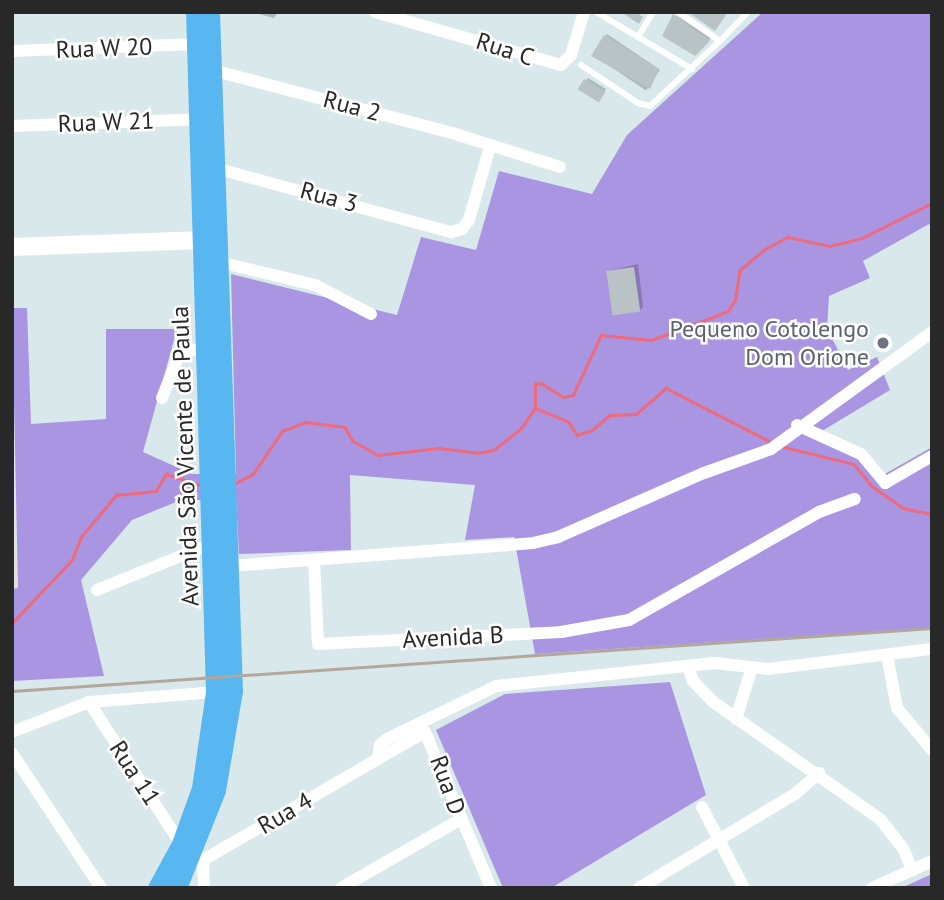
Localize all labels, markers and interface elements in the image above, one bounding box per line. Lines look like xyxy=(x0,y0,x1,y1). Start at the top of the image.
street label: Rua C xyxy=(472,26,538,72)
street label: Rua W 20 xyxy=(55,32,153,64)
street label: Rua 2 xyxy=(320,85,384,127)
street label: Rua W 21 xyxy=(57,106,155,138)
street label: Rua 3 xyxy=(297,176,361,218)
street label: Avenida São Vicente de Paula xyxy=(165,305,205,607)
place label: Pequeno Cotolengo Dom Orione xyxy=(670,315,869,371)
marker: Pequeno Cotolengo Dom Orione xyxy=(875,335,891,351)
street label: Avenida B xyxy=(402,620,504,654)
street label: Rua 11 xyxy=(103,735,167,811)
street label: Rua D xyxy=(424,751,472,819)
street label: Rua 4 xyxy=(253,786,317,840)

